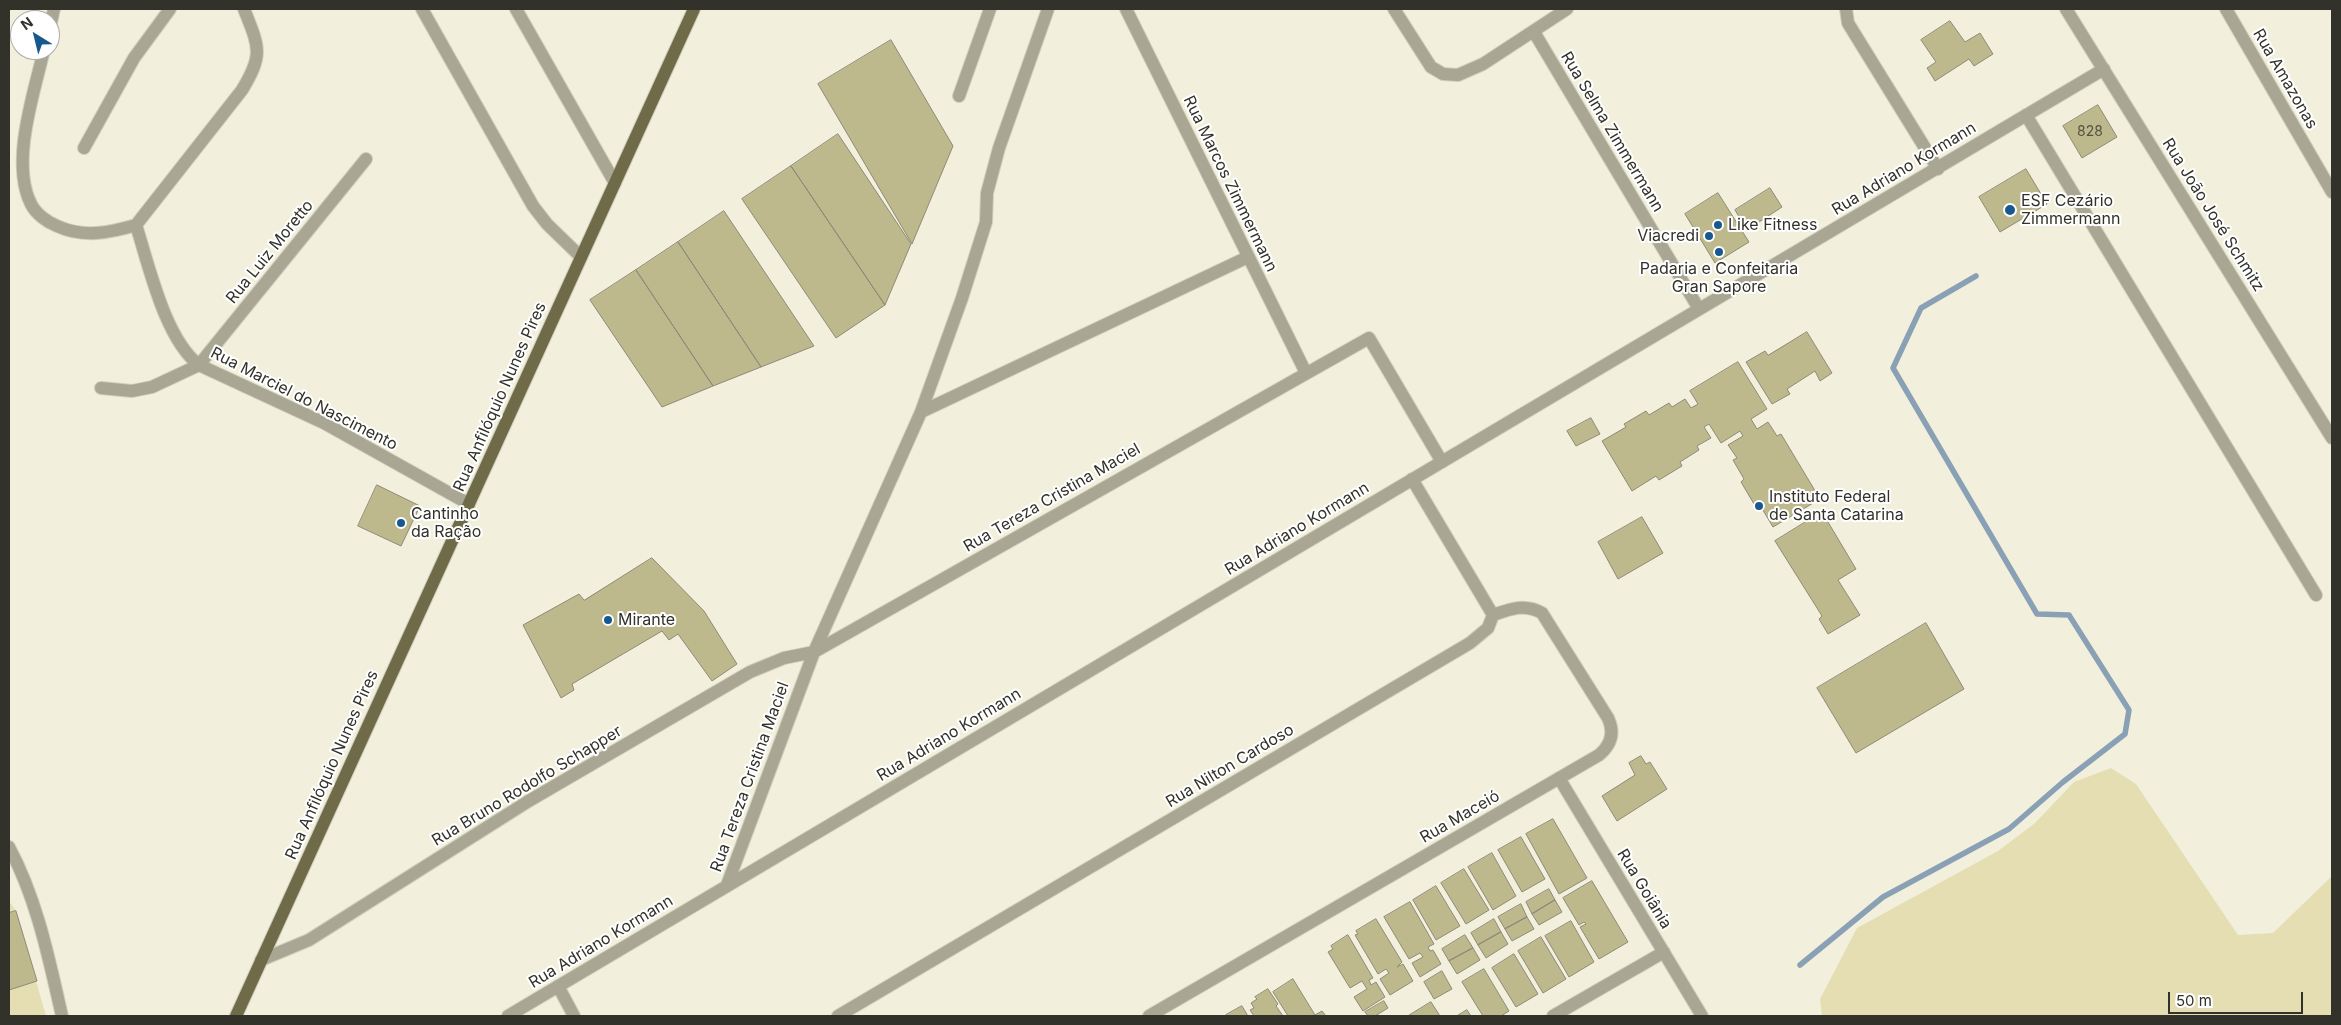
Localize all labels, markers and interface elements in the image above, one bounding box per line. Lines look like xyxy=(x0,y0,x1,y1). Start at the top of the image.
north arrow xyxy=(10,10,60,60)
text: N xyxy=(17,13,36,33)
street label: Rua Amazonas xyxy=(2249,26,2321,132)
street label: Rua Selma Zimmermann xyxy=(1556,48,1668,216)
street label: Rua Marcos Zimmermann xyxy=(1179,93,1281,275)
street label: Rua Adriano Kormann xyxy=(1828,118,1980,220)
house number: 828 xyxy=(2077,124,2103,140)
street label: Rua João José Schmitz xyxy=(2158,135,2268,295)
place label: ESF Cezário Zimmermann xyxy=(2021,191,2120,229)
street label: Rua Luiz Moretto xyxy=(222,196,318,308)
marker: ESF Cezário Zimmermann xyxy=(2003,203,2017,217)
place label: Like Fitness xyxy=(1728,215,1817,235)
marker: Like Fitness xyxy=(1712,219,1724,231)
place label: Viacredi xyxy=(1637,226,1699,246)
marker: Viacredi xyxy=(1703,230,1715,242)
marker: Padaria e Confeitaria Gran Sapore xyxy=(1713,246,1725,258)
place label: Padaria e Confeitaria Gran Sapore xyxy=(1640,259,1798,297)
street label: Rua Anfilóquio Nunes Pires xyxy=(450,299,550,495)
street label: Rua Marciel do Nascimento xyxy=(207,343,401,455)
street label: Rua Tereza Cristina Maciel xyxy=(960,439,1144,557)
street label: Rua Adriano Kormann xyxy=(1221,478,1373,580)
place label: Instituto Federal de Santa Catarina xyxy=(1769,487,1904,525)
marker: Instituto Federal de Santa Catarina xyxy=(1753,500,1765,512)
place label: Cantinho da Ração xyxy=(411,504,481,542)
marker: Cantinho da Ração xyxy=(395,517,407,529)
place label: Mirante xyxy=(618,610,675,630)
marker: Mirante xyxy=(602,614,614,626)
street label: Rua Anfilóquio Nunes Pires xyxy=(282,667,382,863)
street label: Rua Tereza Cristina Maciel xyxy=(707,679,793,875)
street label: Rua Adriano Kormann xyxy=(873,684,1025,786)
street label: Rua Nilton Cardoso xyxy=(1163,720,1297,812)
street label: Rua Bruno Rodolfo Schapper xyxy=(429,722,625,850)
street label: Rua Maceió xyxy=(1417,787,1503,847)
street label: Rua Goiânia xyxy=(1613,846,1675,932)
street label: Rua Adriano Kormann xyxy=(525,891,677,993)
scale bar xyxy=(2171,982,2306,1014)
text: 50 m xyxy=(2176,991,2212,1010)

